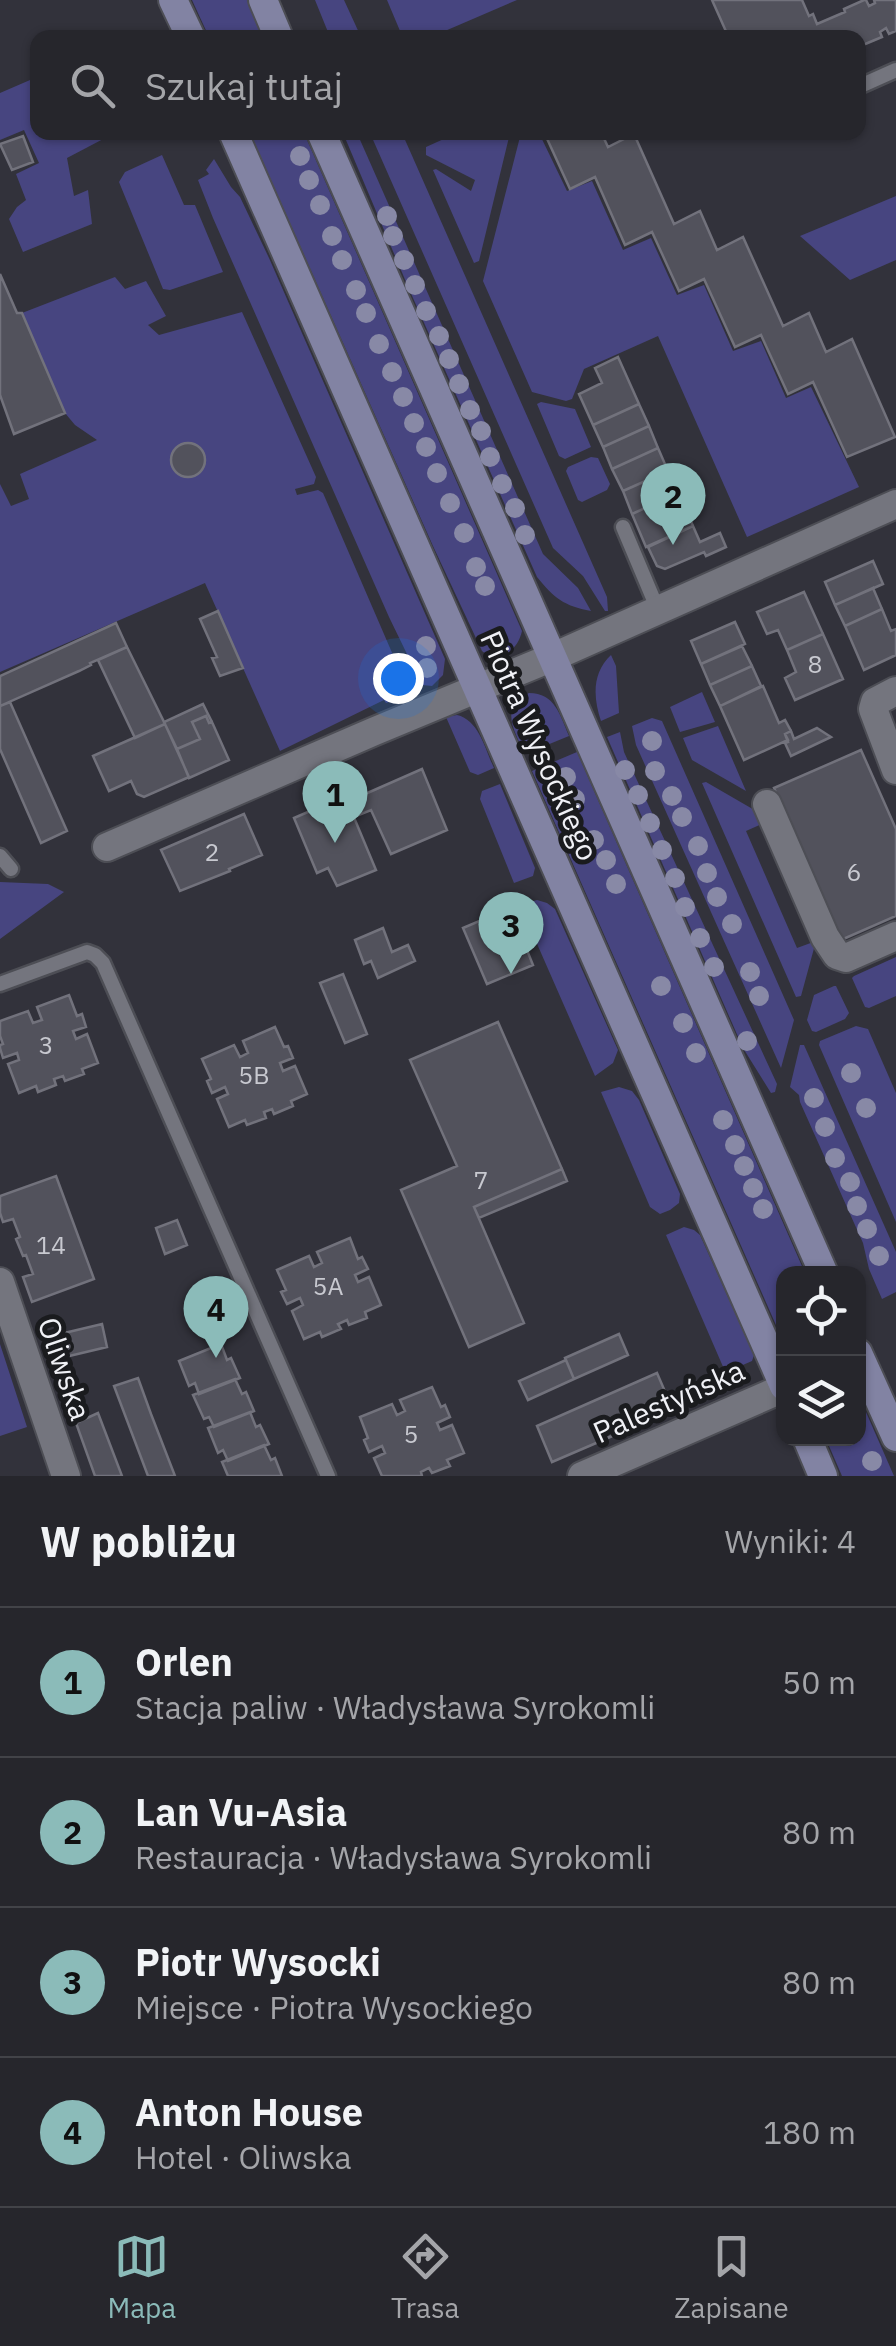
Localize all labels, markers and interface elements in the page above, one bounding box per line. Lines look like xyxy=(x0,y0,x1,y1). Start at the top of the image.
search box xyxy=(30,30,866,140)
icon: search xyxy=(65,58,120,113)
text: Szukaj tutaj xyxy=(145,61,343,110)
pin: 2 xyxy=(640,462,706,545)
street label: Piotra Wysockiego xyxy=(472,624,608,866)
house number: 8 xyxy=(807,647,823,680)
your location xyxy=(373,653,424,704)
pin: 1 xyxy=(302,760,368,843)
house number: 2 xyxy=(204,835,220,868)
house number: 6 xyxy=(846,855,862,888)
pin: 3 xyxy=(478,892,544,974)
house number: 3 xyxy=(38,1028,54,1061)
house number: 5B xyxy=(238,1058,270,1091)
house number: 7 xyxy=(473,1163,489,1196)
house number: 14 xyxy=(36,1228,66,1261)
map controls xyxy=(776,1266,866,1446)
button: locate xyxy=(776,1266,866,1356)
house number: 5A xyxy=(312,1269,344,1302)
pin: 4 xyxy=(184,1276,248,1358)
street label: Oliwska xyxy=(30,1312,101,1425)
street label: Palestyńska xyxy=(587,1350,750,1451)
button: layers xyxy=(776,1356,866,1446)
house number: 5 xyxy=(403,1417,419,1450)
text: W pobliżu xyxy=(40,1514,237,1569)
text: Wyniki: 4 xyxy=(724,1520,856,1562)
text: Orlen xyxy=(135,1637,233,1686)
text: 1 xyxy=(63,1661,82,1703)
text: 50 m xyxy=(782,1661,856,1703)
text: Stacja paliw · Władysława Syrokomli xyxy=(135,1686,655,1728)
text: Lan Vu-Asia xyxy=(135,1787,347,1836)
text: 2 xyxy=(63,1811,82,1853)
text: 80 m xyxy=(782,1811,856,1853)
text: Restauracja · Władysława Syrokomli xyxy=(135,1836,652,1878)
text: Piotr Wysocki xyxy=(135,1937,381,1986)
text: 3 xyxy=(63,1961,82,2003)
text: 80 m xyxy=(782,1961,856,2003)
text: Miejsce · Piotra Wysockiego xyxy=(135,1986,533,2028)
text: Anton House xyxy=(135,2087,363,2136)
text: 4 xyxy=(63,2111,82,2153)
text: 180 m xyxy=(763,2111,856,2153)
text: Hotel · Oliwska xyxy=(135,2136,352,2178)
tab: Mapa xyxy=(107,2229,176,2326)
tab: Trasa xyxy=(391,2229,460,2326)
tab: Zapisane xyxy=(674,2229,789,2326)

